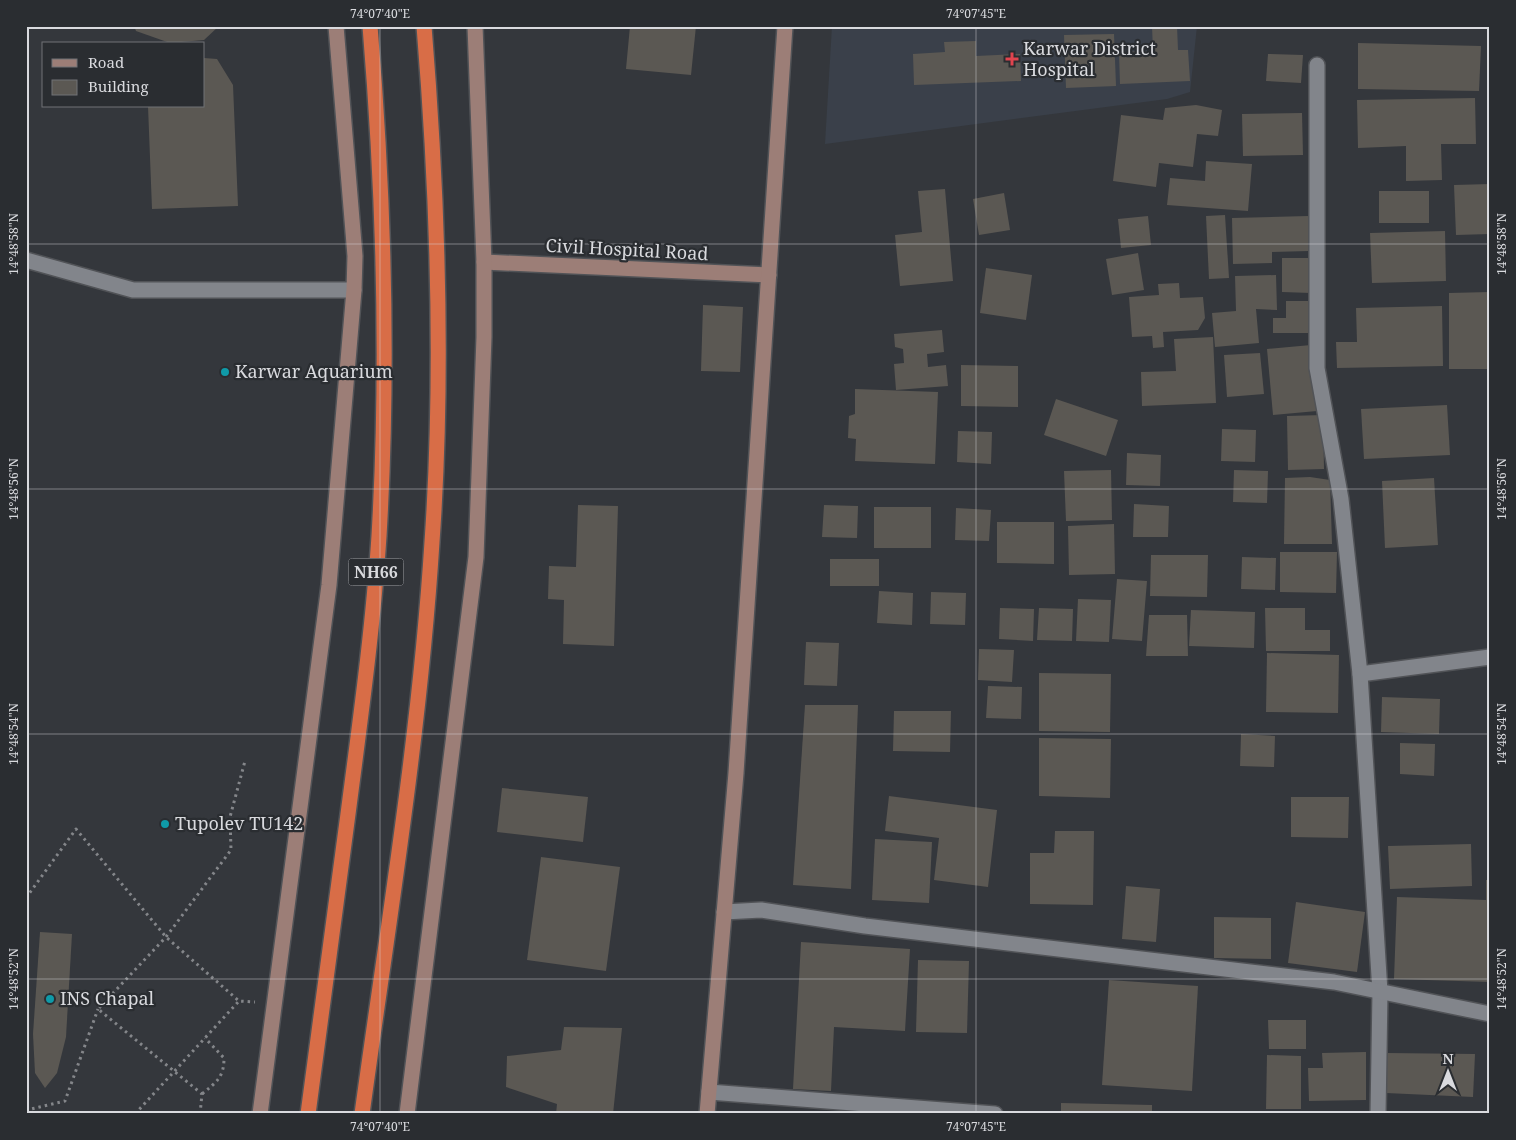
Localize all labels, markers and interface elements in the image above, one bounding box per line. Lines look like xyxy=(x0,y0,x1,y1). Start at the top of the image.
text: 74°07'40"E xyxy=(350,5,410,22)
text: 74°07'45"E xyxy=(946,5,1006,22)
place label: Karwar District Hospital xyxy=(1023,36,1156,81)
legend xyxy=(42,42,205,108)
text: Road xyxy=(88,52,124,72)
marker: Karwar District Hospital xyxy=(1005,52,1019,66)
text: Building xyxy=(88,76,149,96)
text: 14°48'58"N xyxy=(5,213,22,275)
text: 14°48'58"N xyxy=(1493,213,1510,275)
street label: Civil Hospital Road xyxy=(545,233,709,265)
place label: Karwar Aquarium xyxy=(235,359,393,383)
marker: Karwar Aquarium xyxy=(219,366,231,378)
text: 14°48'56"N xyxy=(5,458,22,520)
text: 14°48'56"N xyxy=(1493,458,1510,520)
road number: NH66 xyxy=(348,558,404,586)
text: 14°48'54"N xyxy=(5,703,22,765)
text: 14°48'54"N xyxy=(1493,703,1510,765)
place label: Tupolev TU142 xyxy=(175,811,303,835)
marker: Tupolev TU142 xyxy=(159,818,171,830)
text: 14°48'52"N xyxy=(5,948,22,1010)
text: 14°48'52"N xyxy=(1493,948,1510,1010)
place label: INS Chapal xyxy=(60,986,155,1010)
marker: INS Chapal xyxy=(44,993,56,1005)
north arrow xyxy=(1424,1048,1474,1098)
text: N xyxy=(1442,1049,1454,1068)
text: 74°07'40"E xyxy=(350,1118,410,1135)
text: 74°07'45"E xyxy=(946,1118,1006,1135)

